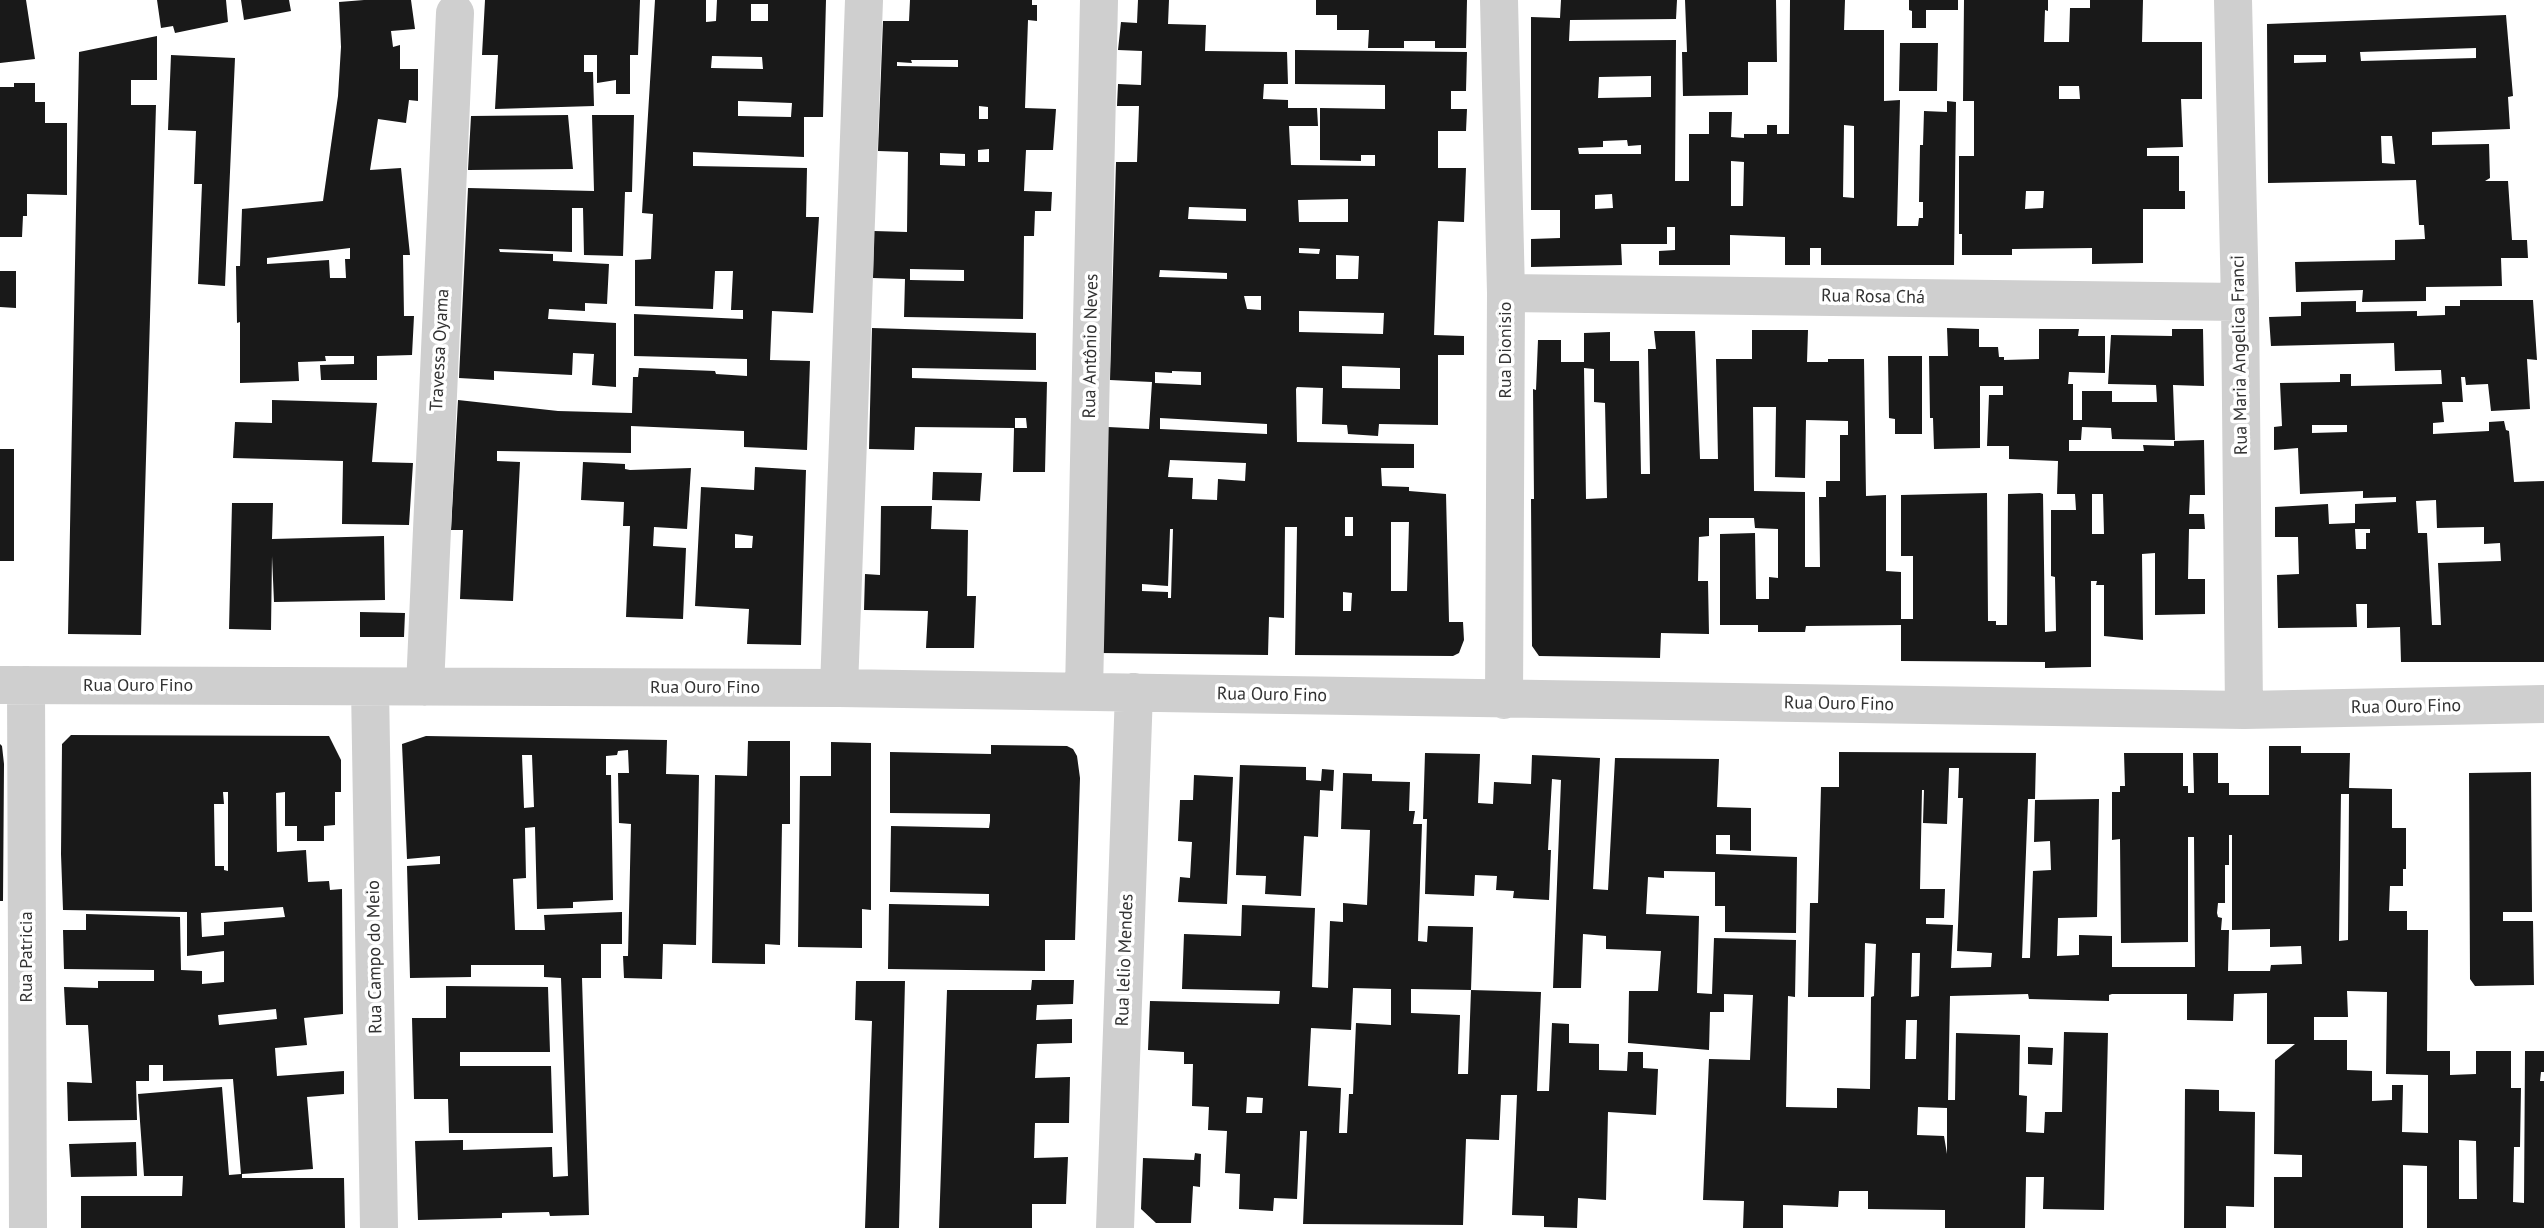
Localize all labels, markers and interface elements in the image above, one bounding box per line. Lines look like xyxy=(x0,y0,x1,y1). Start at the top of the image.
street label: Rua Maria Angelica Franci xyxy=(2227,255,2253,455)
street label: Rua Antônio Neves xyxy=(1079,273,1103,419)
street label: Rua Rosa Chá xyxy=(1821,285,1925,309)
street label: Travessa Oyama xyxy=(426,288,454,412)
street label: Rua Dionisio xyxy=(1495,302,1517,398)
street label: Rua Ouro Fino xyxy=(83,675,193,697)
street label: Rua Ouro Fino xyxy=(650,677,760,699)
street label: Rua Ouro Fino xyxy=(1217,683,1327,707)
street label: Rua Ouro Fino xyxy=(1784,692,1894,716)
street label: Rua Ouro Fino xyxy=(2351,695,2461,719)
street label: Rua Campo do Meio xyxy=(363,880,387,1034)
street label: Rua lelio Mendes xyxy=(1112,893,1138,1027)
street label: Rua Patricia xyxy=(16,911,38,1003)

